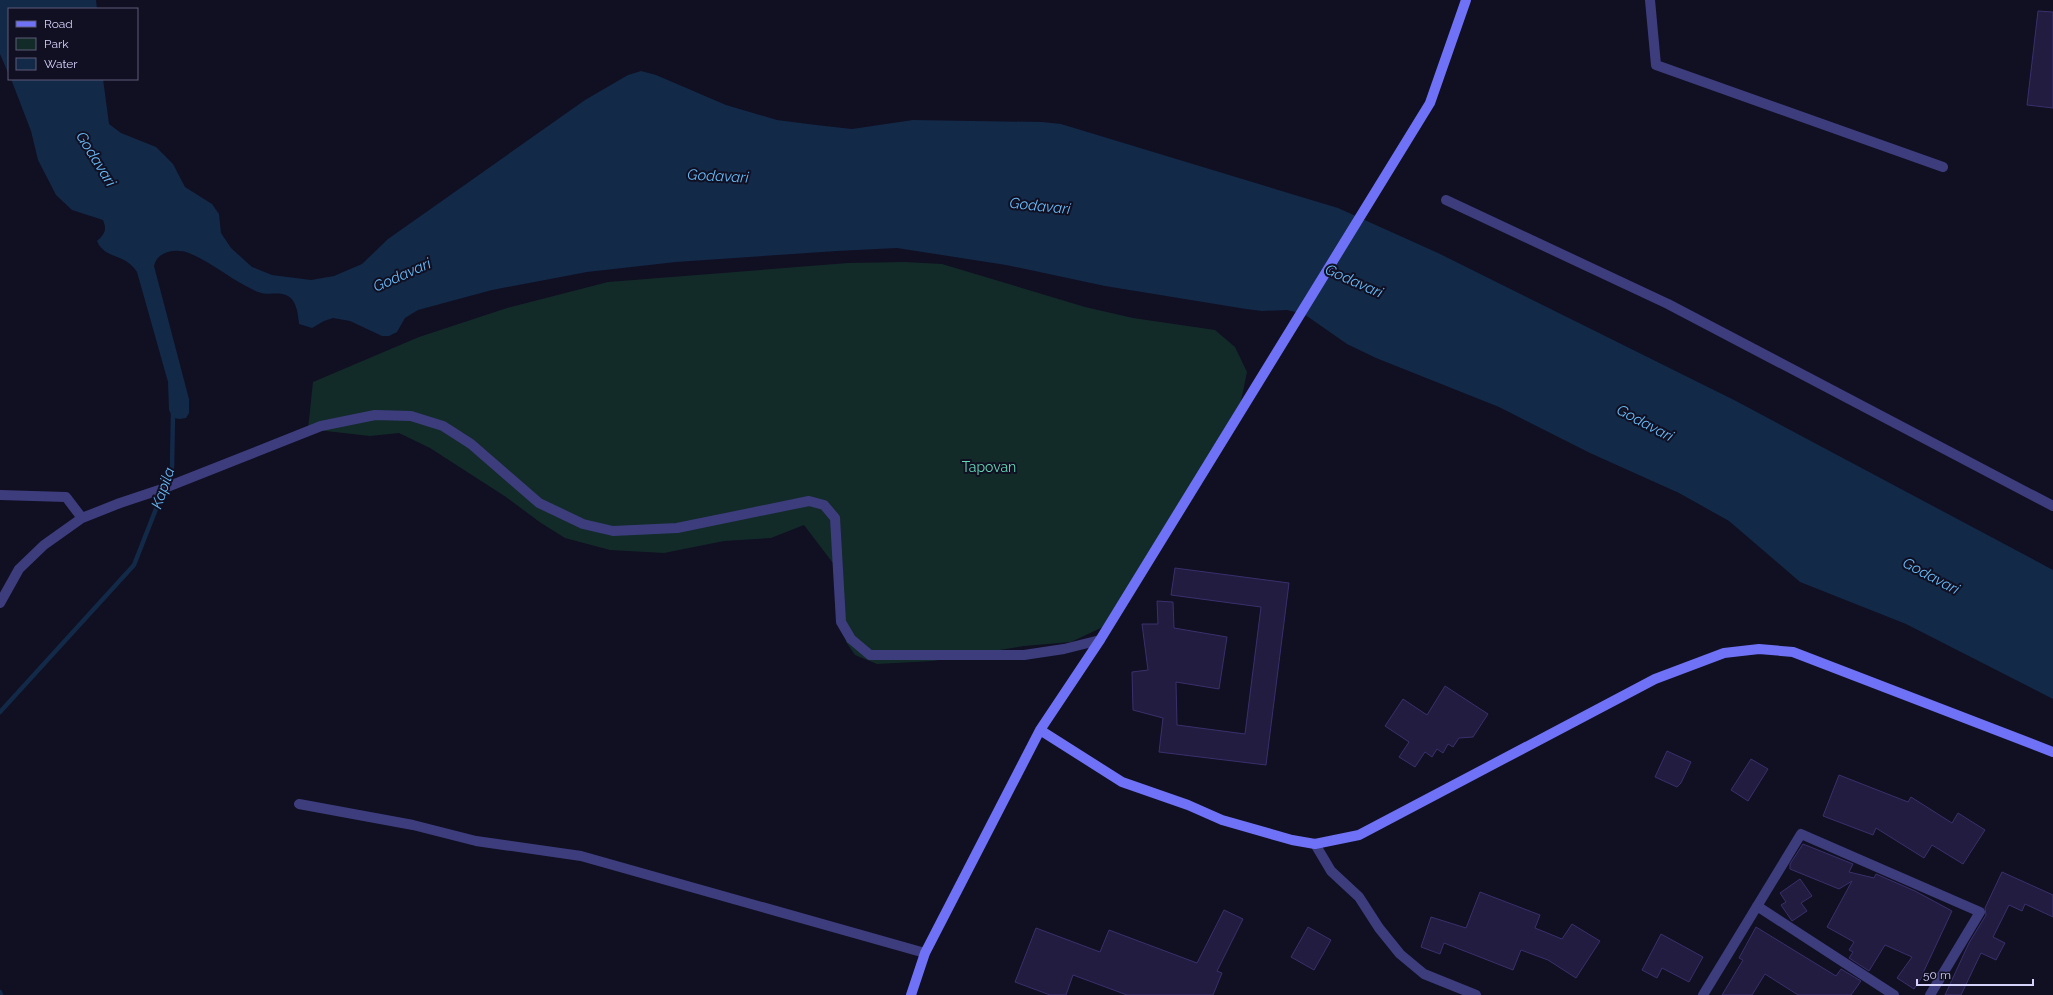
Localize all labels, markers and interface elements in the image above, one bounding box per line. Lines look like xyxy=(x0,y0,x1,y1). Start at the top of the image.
legend xyxy=(8,8,138,80)
text: Road xyxy=(44,17,73,31)
text: Park xyxy=(44,37,69,51)
text: Water xyxy=(44,57,78,71)
water label: Godavari xyxy=(72,128,120,190)
water label: Godavari xyxy=(687,165,750,187)
water label: Godavari xyxy=(1009,194,1072,218)
water label: Godavari xyxy=(370,254,434,296)
water label: Godavari xyxy=(1322,260,1386,302)
water label: Godavari xyxy=(1614,401,1677,446)
park label: Tapovan xyxy=(962,459,1016,475)
water label: Kapila xyxy=(148,465,178,511)
water label: Godavari xyxy=(1900,554,1963,599)
scale bar xyxy=(1917,961,2033,987)
text: 50 m xyxy=(1923,968,1951,982)

